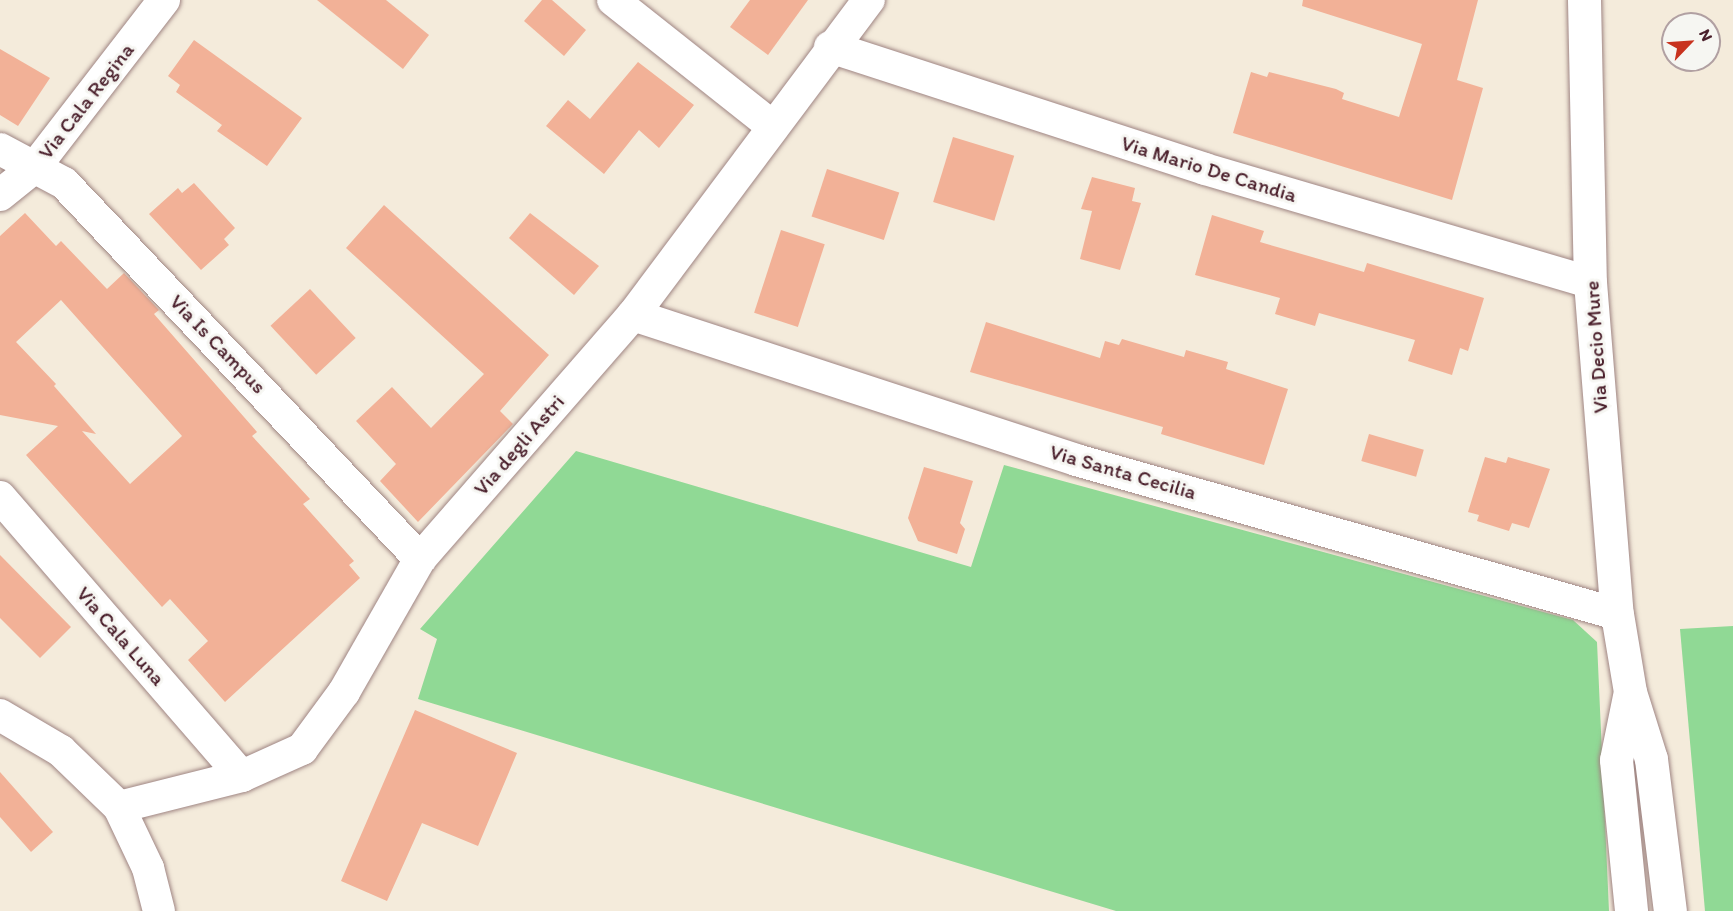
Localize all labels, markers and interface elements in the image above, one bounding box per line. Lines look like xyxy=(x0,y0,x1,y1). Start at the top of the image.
north arrow xyxy=(1661,12,1721,72)
text: N xyxy=(1695,26,1717,44)
street label: Via Cala Regina xyxy=(33,38,139,164)
street label: Via Mario De Candia xyxy=(1118,130,1300,208)
street label: Via Decio Mure xyxy=(1579,279,1613,415)
street label: Via Is Campus xyxy=(164,289,272,399)
street label: Via degli Astri xyxy=(468,389,570,501)
street label: Via Santa Cecilia xyxy=(1047,439,1199,505)
street label: Via Cala Luna xyxy=(71,582,171,690)

